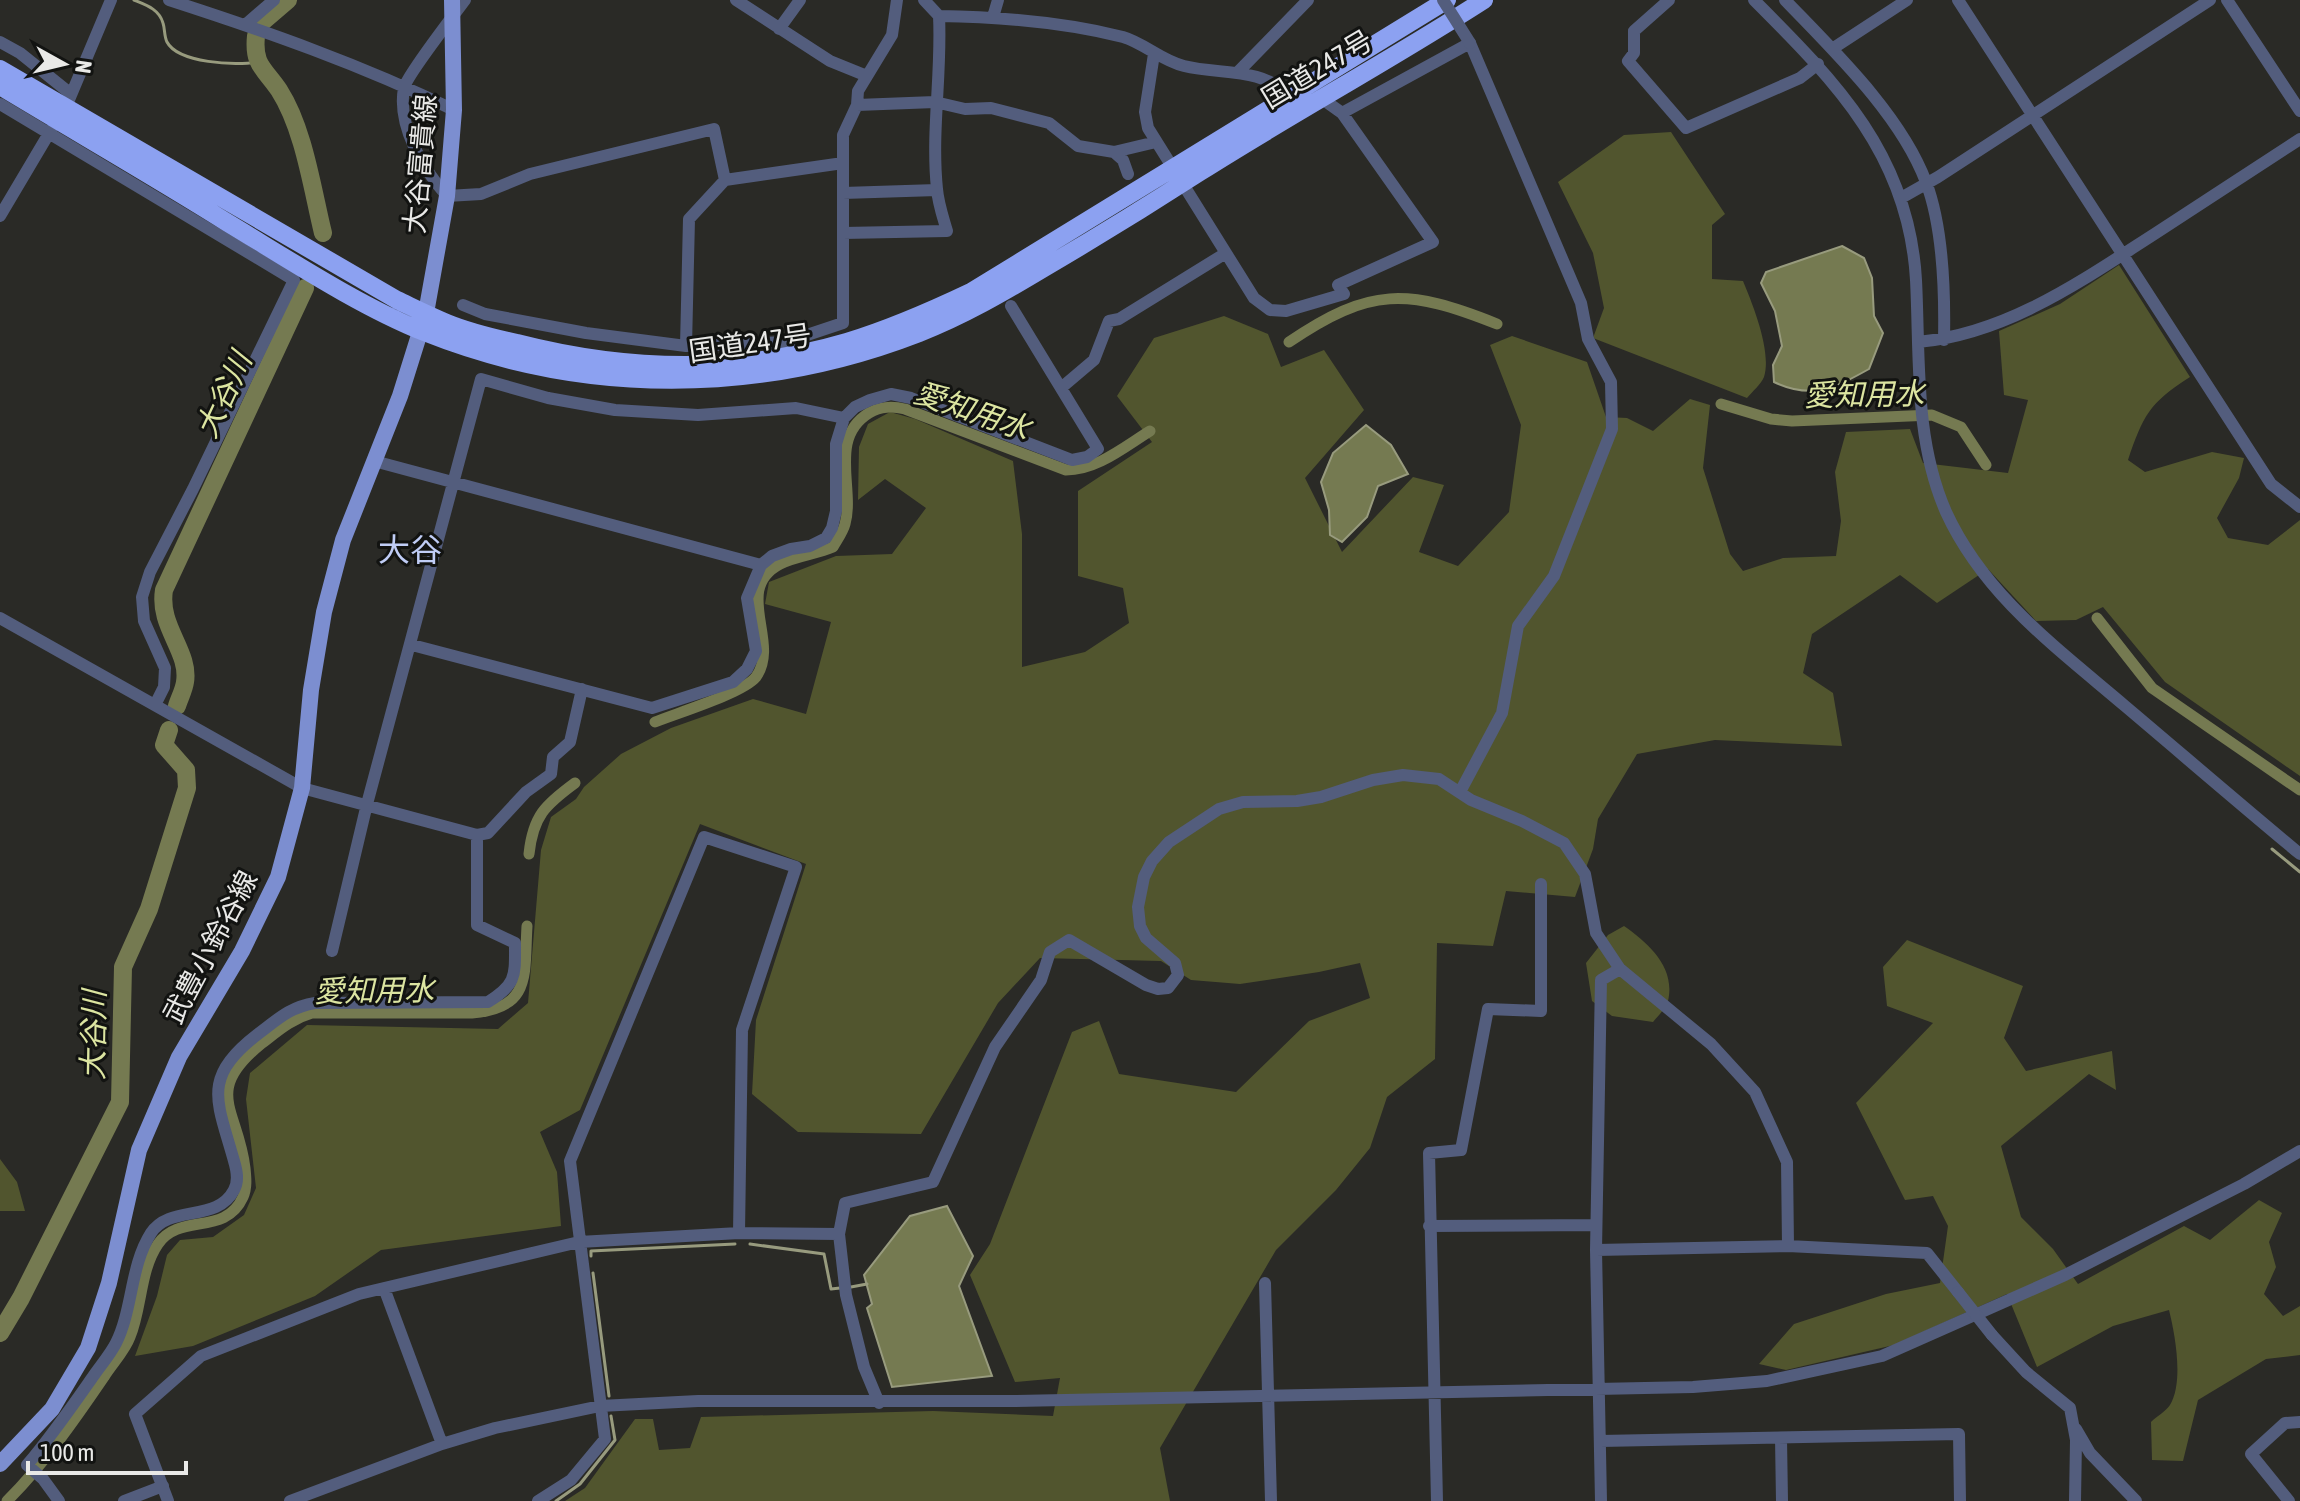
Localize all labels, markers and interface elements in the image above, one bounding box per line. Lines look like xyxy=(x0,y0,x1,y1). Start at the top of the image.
street label: 国道247号 xyxy=(1256,23,1378,115)
north arrow xyxy=(24,24,104,104)
text: N xyxy=(70,59,98,75)
street label: 大谷富貴線 xyxy=(398,93,442,235)
street label: 国道247号 xyxy=(687,319,813,367)
water label: 大谷川 xyxy=(189,344,259,443)
water label: 愛知用水 xyxy=(910,374,1037,447)
water label: 愛知用水 xyxy=(1804,376,1927,412)
district label: 大谷 xyxy=(378,531,442,568)
street label: 武豊小鈴谷線 xyxy=(156,865,264,1029)
water label: 愛知用水 xyxy=(314,972,437,1008)
water label: 大谷川 xyxy=(75,987,111,1080)
scale bar xyxy=(28,1425,186,1475)
text: 100 m xyxy=(40,1439,94,1466)

